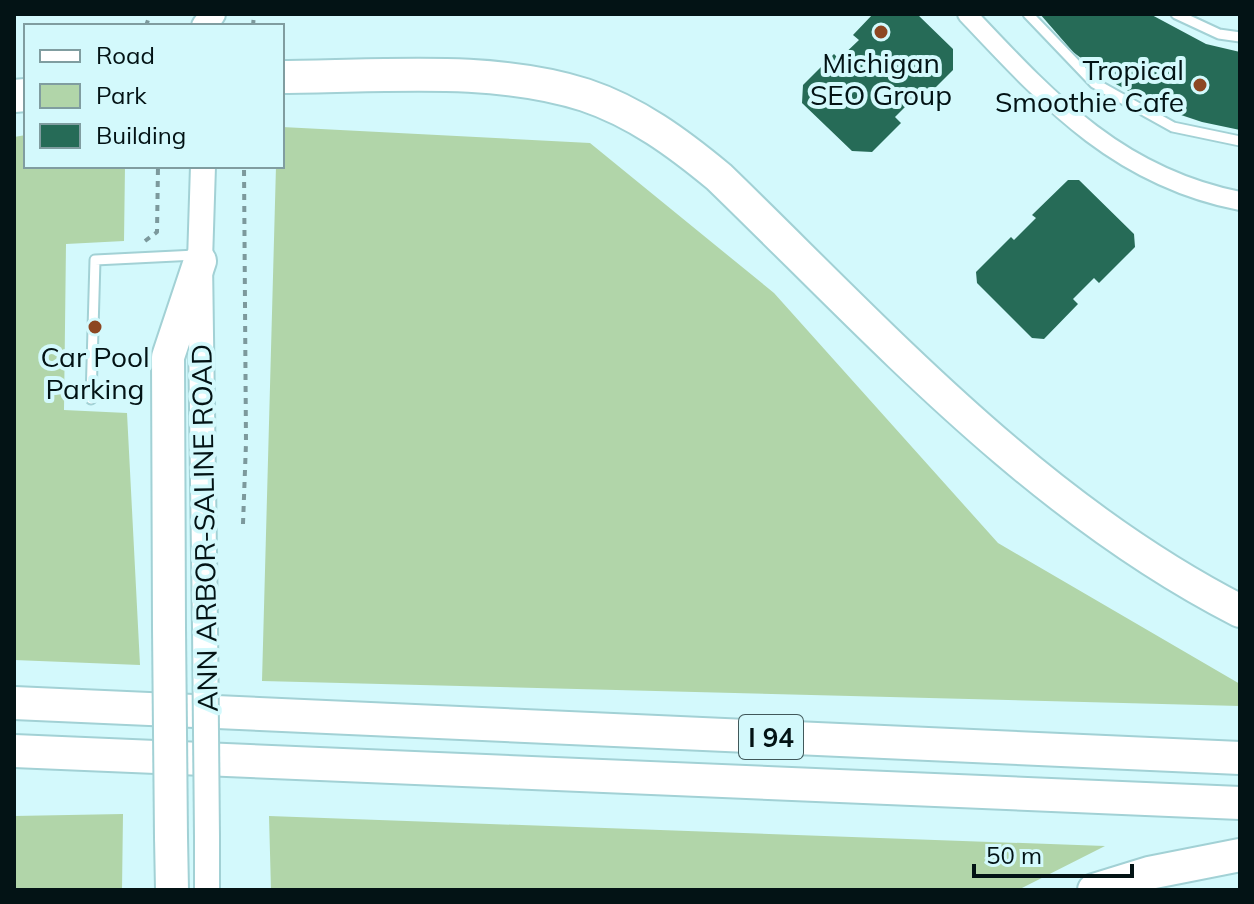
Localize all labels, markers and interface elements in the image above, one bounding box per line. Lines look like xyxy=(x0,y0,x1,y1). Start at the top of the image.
marker: Michigan SEO Group xyxy=(872,23,890,41)
legend xyxy=(24,24,284,168)
text: Road xyxy=(96,40,155,70)
place label: Michigan SEO Group xyxy=(810,45,952,112)
place label: Tropical Smoothie Cafe xyxy=(995,52,1184,119)
marker: Tropical Smoothie Cafe xyxy=(1191,76,1209,94)
text: Park xyxy=(96,80,147,110)
text: Building xyxy=(96,120,186,150)
marker: Car Pool Parking xyxy=(86,318,104,336)
place label: Car Pool Parking xyxy=(40,339,150,406)
street label: ANN ARBOR-SALINE ROAD xyxy=(183,344,225,712)
road number: I 94 xyxy=(739,715,803,759)
scale bar xyxy=(974,828,1132,878)
text: 50 m xyxy=(986,840,1042,870)

